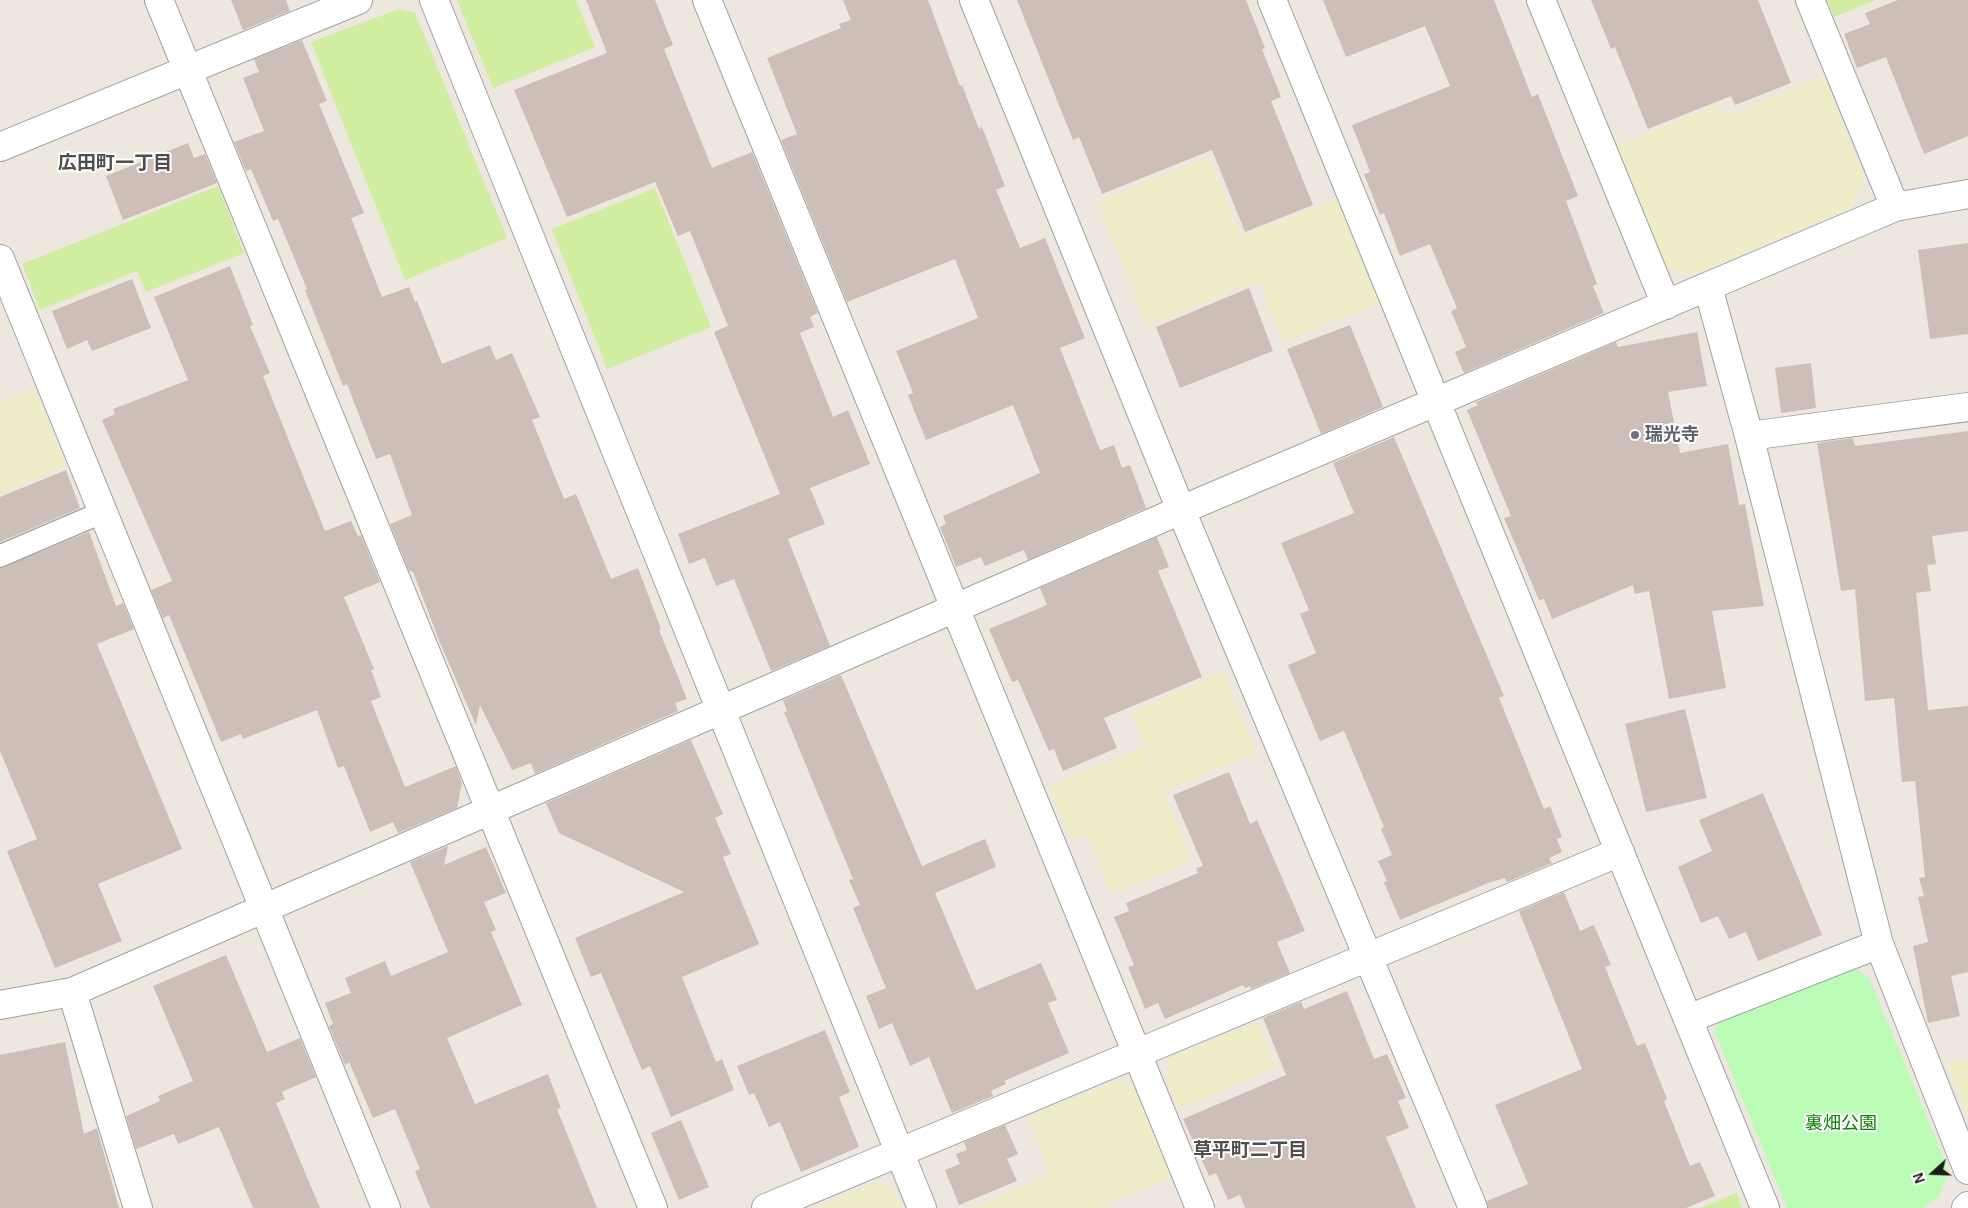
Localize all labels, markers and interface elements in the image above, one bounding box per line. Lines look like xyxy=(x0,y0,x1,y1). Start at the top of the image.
district label: 広田町一丁目 xyxy=(58,153,172,175)
place label: 瑞光寺 xyxy=(1645,424,1699,446)
marker: 瑞光寺 xyxy=(1629,429,1641,441)
park label: 裏畑公園 xyxy=(1805,1113,1877,1135)
district label: 草平町二丁目 xyxy=(1193,1140,1307,1162)
north arrow xyxy=(1908,1148,1958,1198)
text: N xyxy=(1910,1171,1928,1186)

